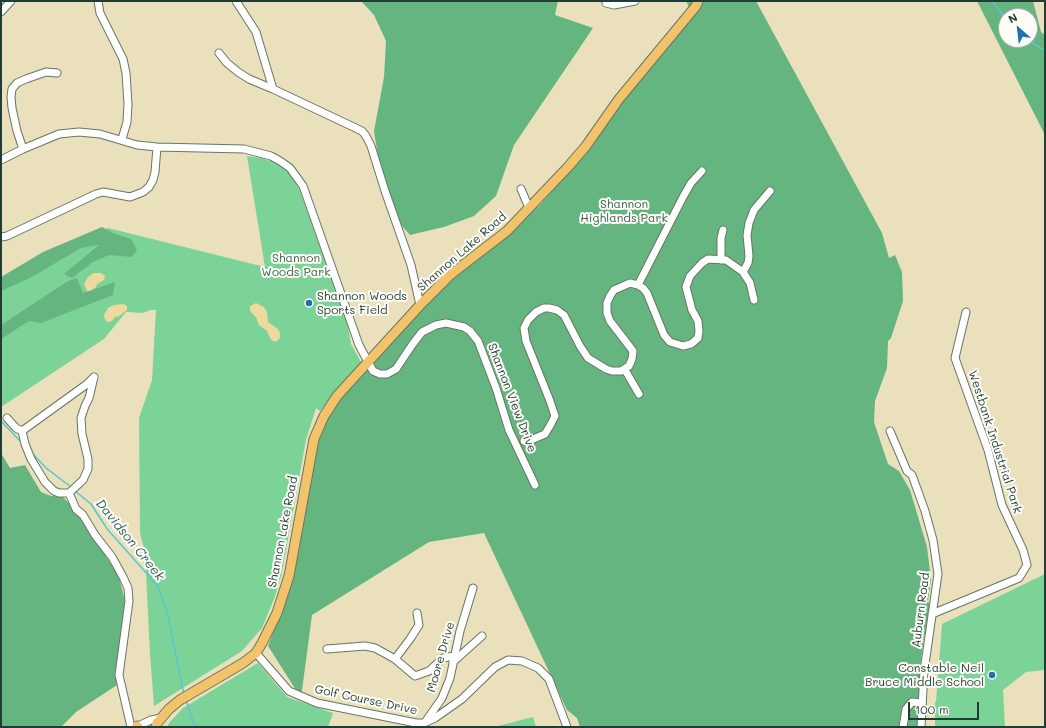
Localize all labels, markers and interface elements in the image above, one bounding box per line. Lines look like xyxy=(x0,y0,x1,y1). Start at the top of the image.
north arrow xyxy=(998,8,1038,48)
text: N xyxy=(1005,9,1020,26)
park label: Shannon Highlands Park xyxy=(580,197,668,225)
street label: Shannon Lake Road xyxy=(415,209,509,295)
park label: Shannon Woods Park xyxy=(261,251,331,279)
place label: Shannon Woods Sports Field xyxy=(317,289,407,317)
marker: Shannon Woods Sports Field xyxy=(304,298,314,308)
street label: Shannon View Drive xyxy=(485,341,539,455)
street label: Westbank Industrial Park xyxy=(965,369,1025,515)
street label: Shannon Lake Road xyxy=(265,475,301,589)
water label: Davidson Creek xyxy=(92,496,168,584)
street label: Auburn Road xyxy=(909,572,933,648)
street label: Moore Drive xyxy=(424,620,458,694)
place label: Constable Neil Bruce Middle School xyxy=(865,661,984,689)
marker: Constable Neil Bruce Middle School xyxy=(987,670,997,680)
street label: Golf Course Drive xyxy=(313,682,419,718)
scale bar xyxy=(910,694,981,720)
text: 100 m xyxy=(915,701,949,717)

